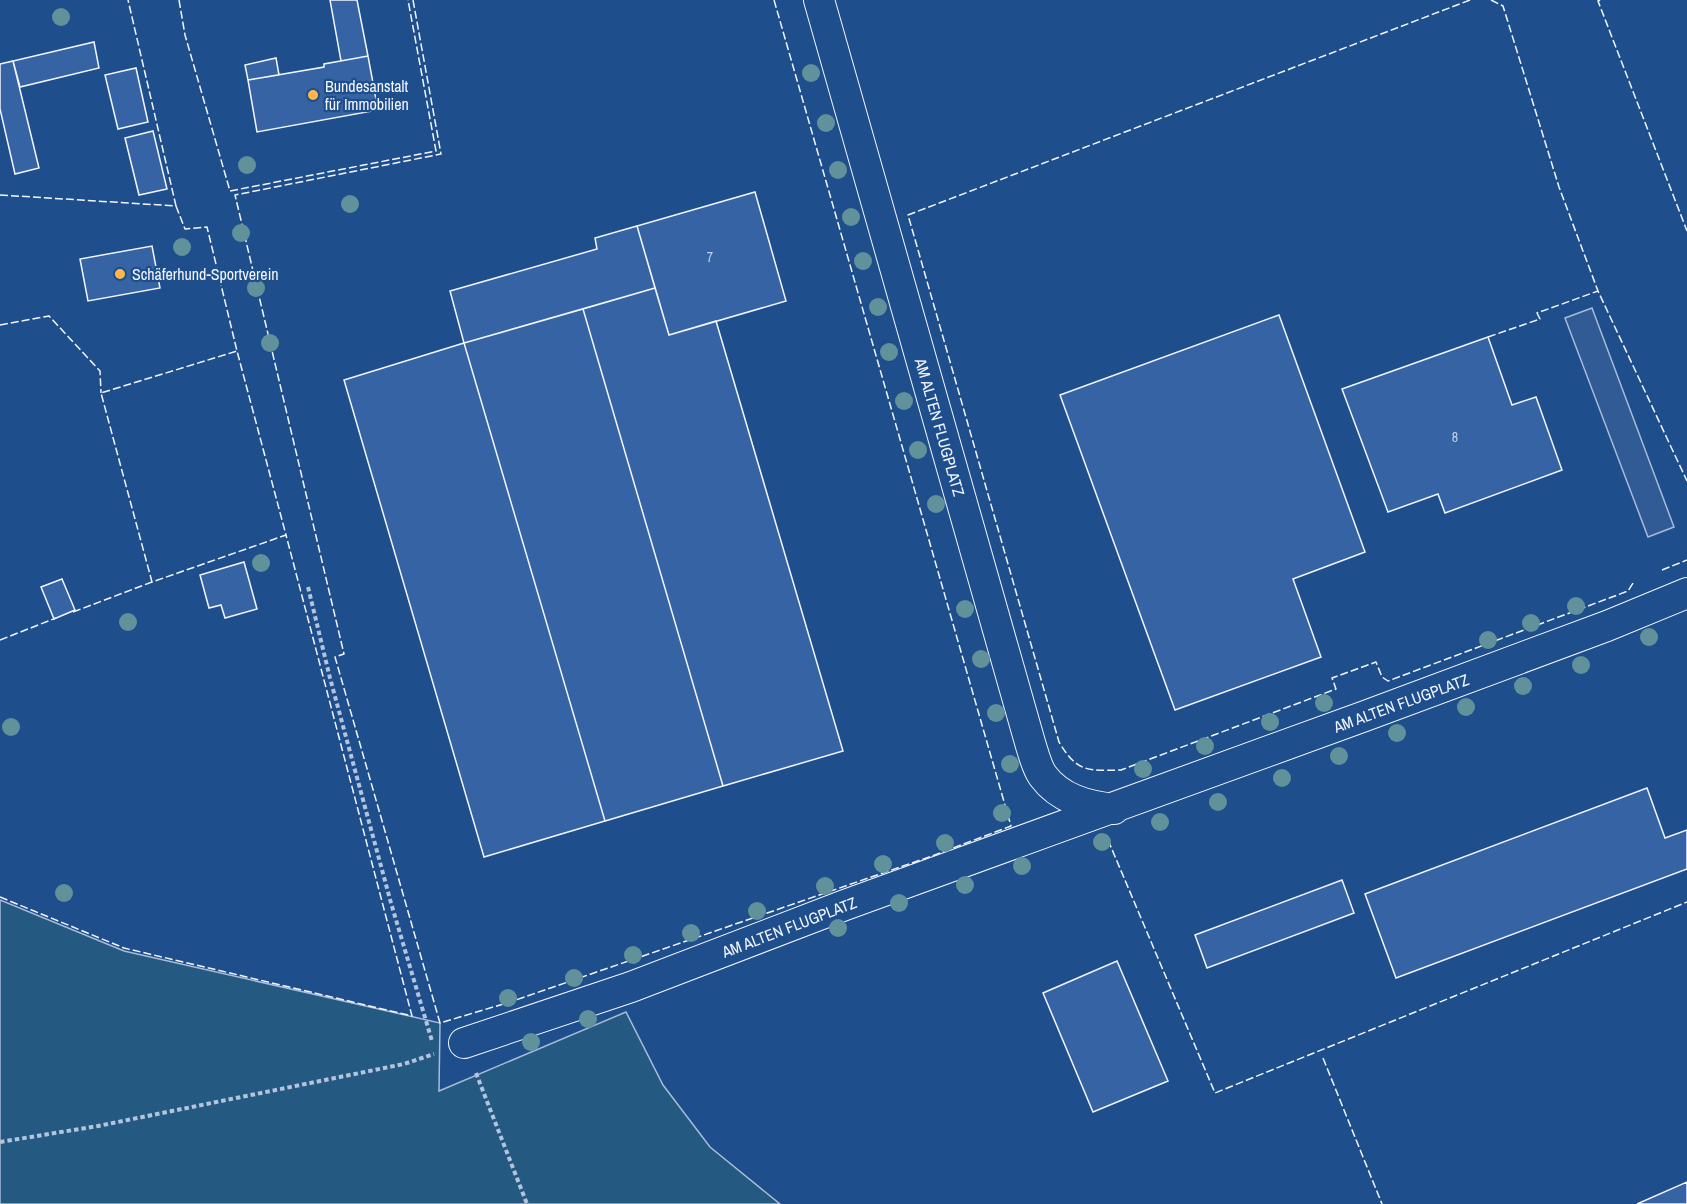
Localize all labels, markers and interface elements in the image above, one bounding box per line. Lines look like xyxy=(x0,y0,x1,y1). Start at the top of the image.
place label: Bundesanstalt für Immobilien xyxy=(325,75,409,115)
marker: Bundesanstalt für Immobilien xyxy=(306,88,320,102)
house number: 7 xyxy=(707,248,713,266)
place label: Schäferhund-Sportverein xyxy=(132,263,279,285)
marker: Schäferhund-Sportverein xyxy=(113,267,127,281)
street label: AM ALTEN FLUGPLATZ xyxy=(910,355,970,498)
house number: 8 xyxy=(1452,428,1458,446)
street label: AM ALTEN FLUGPLATZ xyxy=(1329,668,1472,738)
street label: AM ALTEN FLUGPLATZ xyxy=(718,891,859,963)

